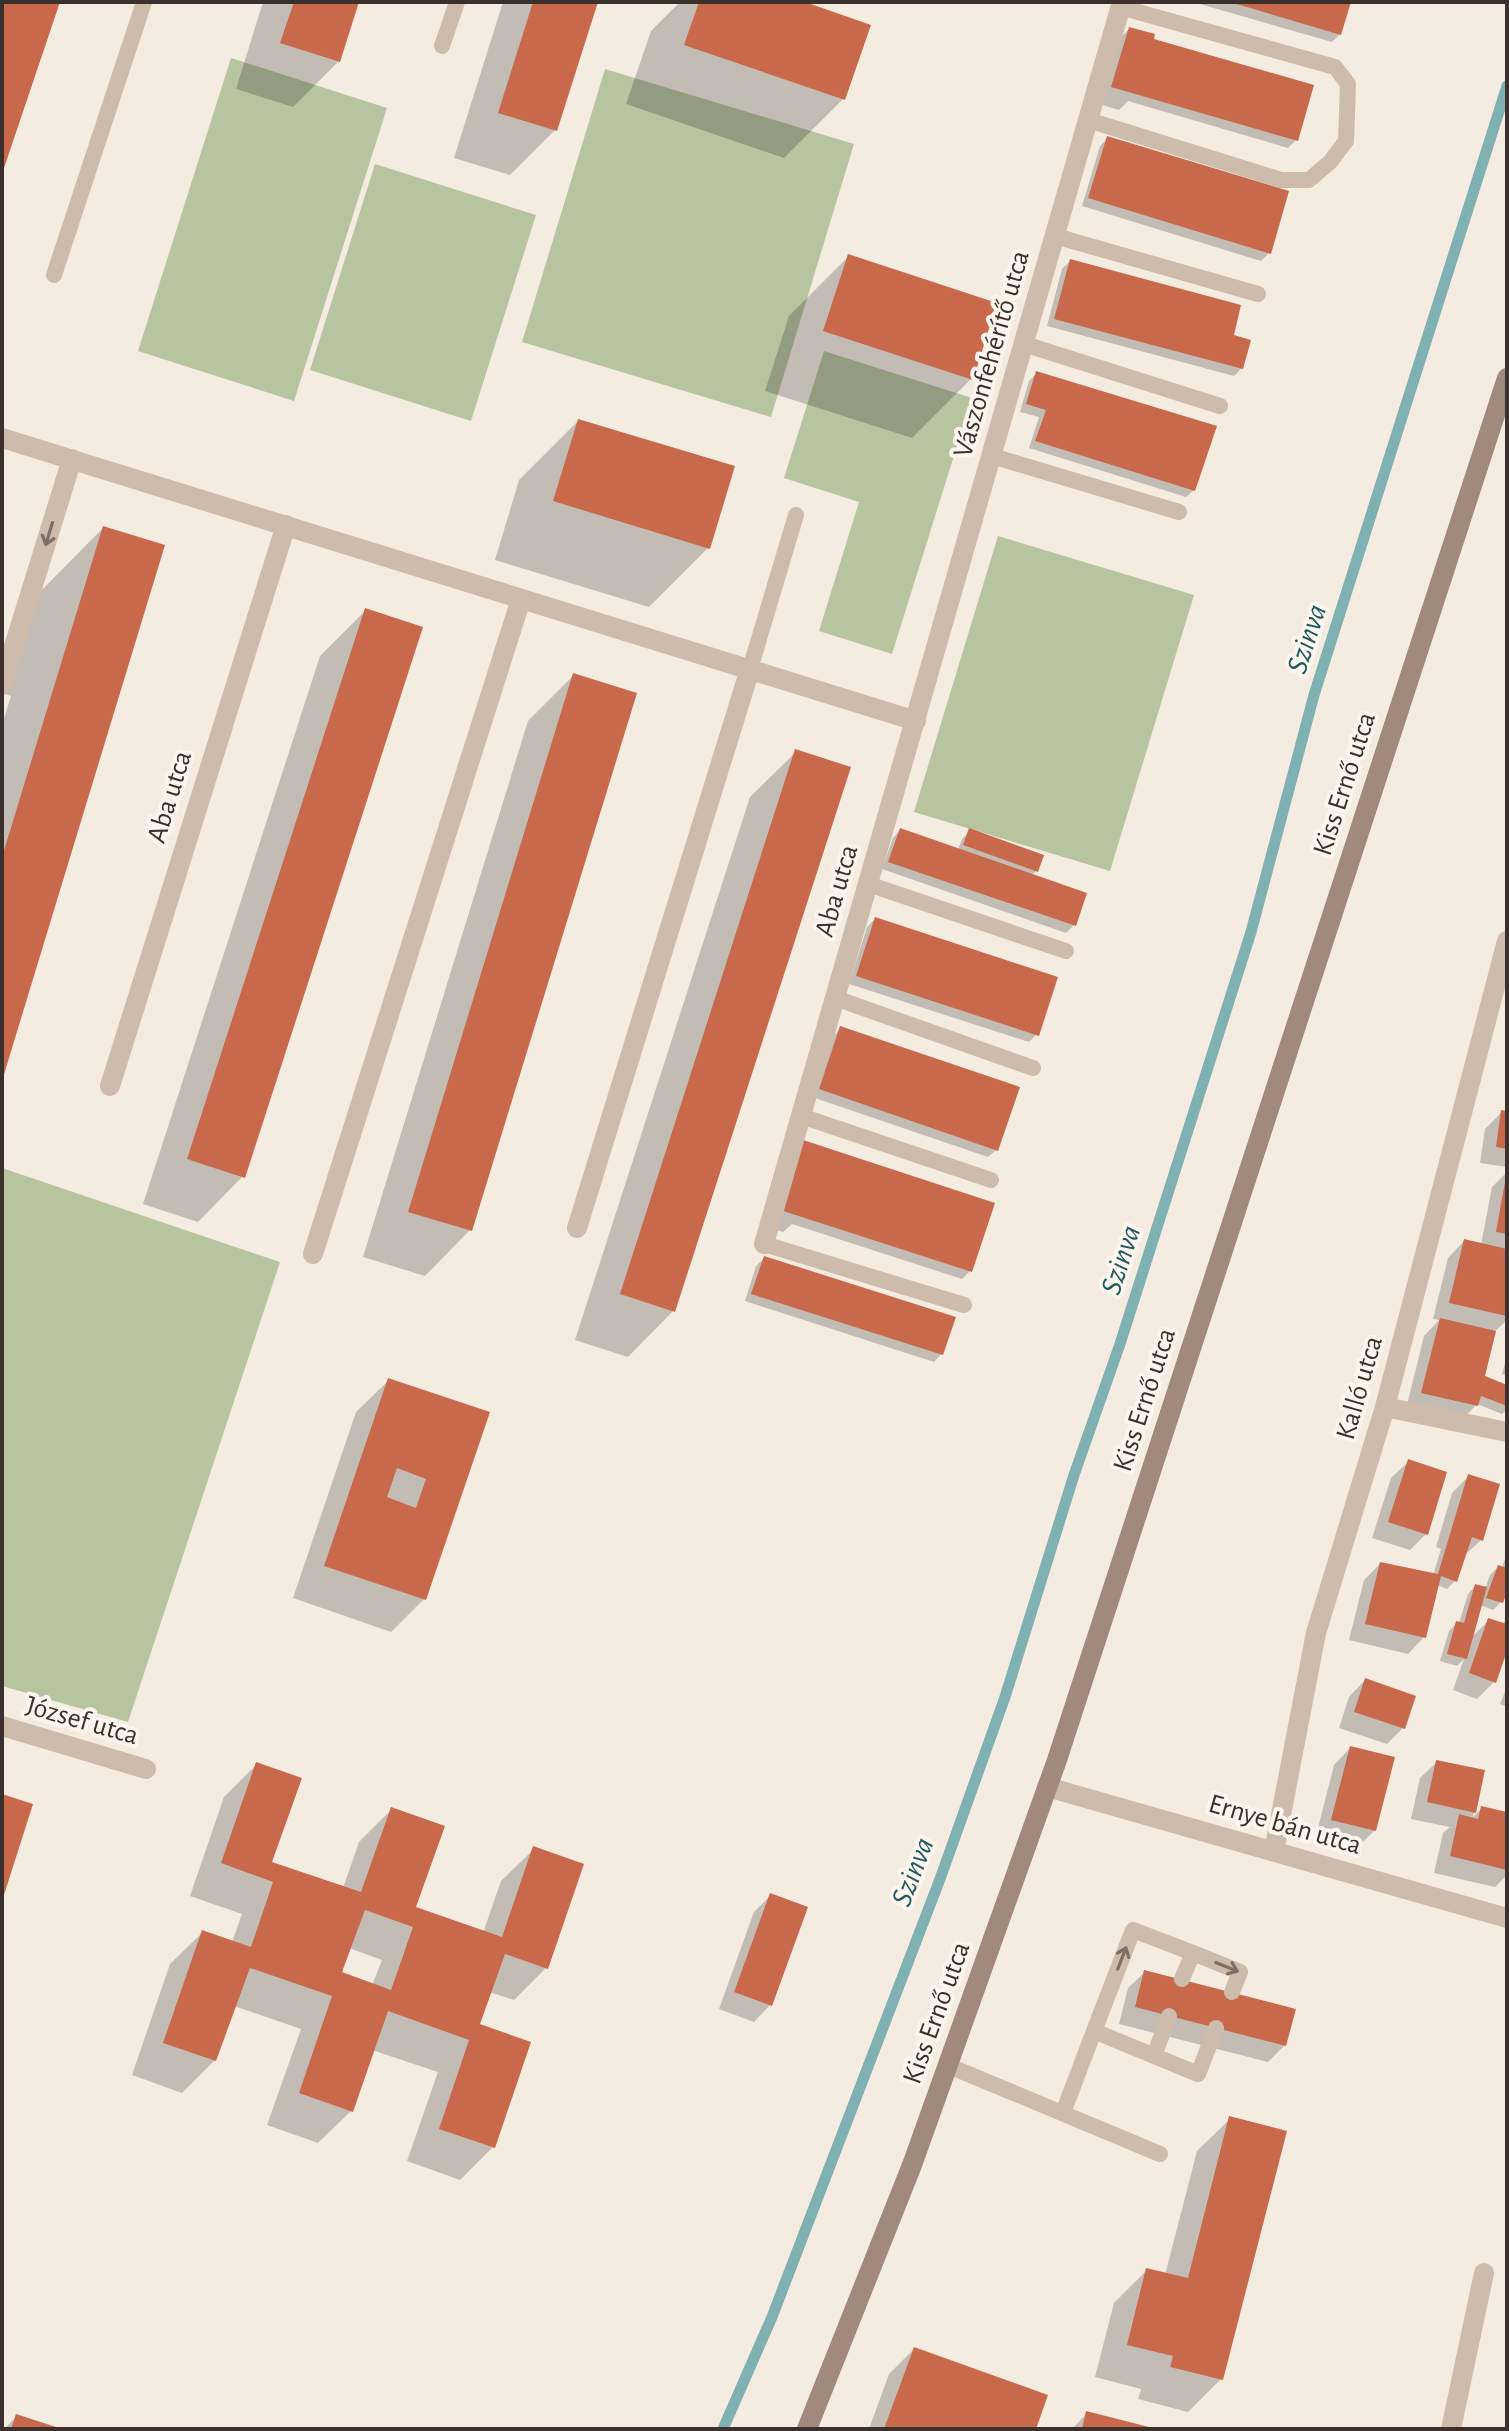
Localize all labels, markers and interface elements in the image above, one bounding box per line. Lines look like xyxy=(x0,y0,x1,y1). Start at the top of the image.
street label: Vászonfehérítő utca xyxy=(949,247,1035,461)
one-way arrow xyxy=(41,520,56,546)
water label: Szinva xyxy=(1282,601,1332,677)
street label: Kiss Ernő utca xyxy=(1309,709,1381,859)
street label: Aba utca xyxy=(143,748,197,846)
street label: Aba utca xyxy=(811,842,863,940)
water label: Szinva xyxy=(1096,1222,1146,1298)
street label: Kiss Ernő utca xyxy=(1109,1325,1181,1475)
street label: Kalló utca xyxy=(1332,1333,1388,1443)
street label: József utca xyxy=(23,1692,142,1750)
street label: Ernye bán utca xyxy=(1205,1790,1365,1860)
water label: Szinva xyxy=(886,1834,940,1910)
street label: Kiss Ernő utca xyxy=(898,1938,976,2088)
one-way arrow xyxy=(1116,1946,1130,1971)
one-way arrow xyxy=(1214,1960,1239,1975)

